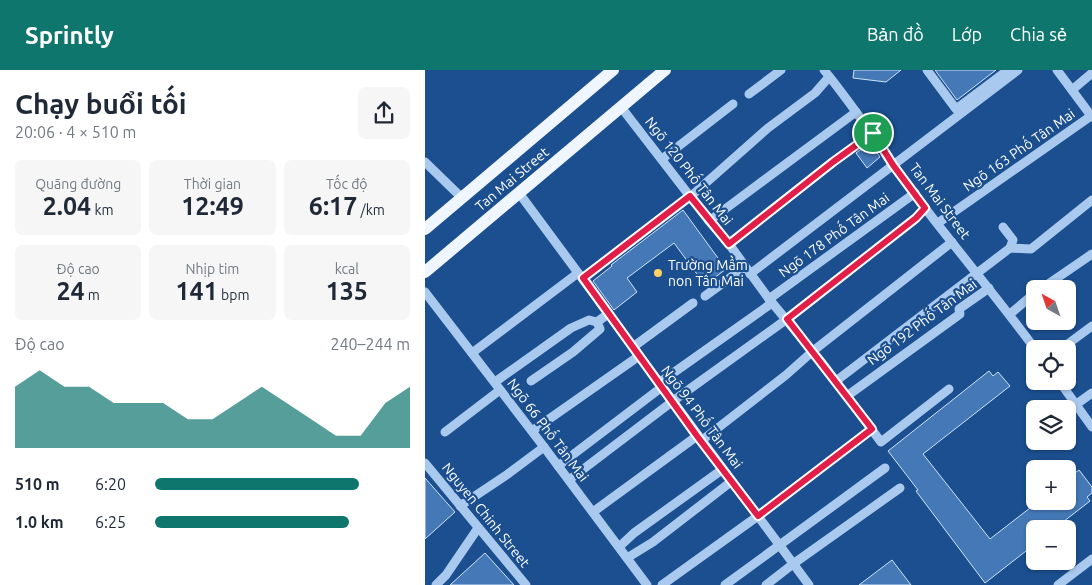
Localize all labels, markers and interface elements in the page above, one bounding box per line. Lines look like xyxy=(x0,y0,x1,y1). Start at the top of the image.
text: Sprintly xyxy=(25,22,114,49)
text: Bản đồ xyxy=(867,24,924,44)
text: Lớp xyxy=(952,24,982,44)
text: Chia sẻ xyxy=(1010,24,1067,44)
button: share xyxy=(358,87,410,139)
text: Chạy buổi tối xyxy=(15,88,187,119)
street label: Ngõ 163 Phố Tân Mai xyxy=(959,103,1078,195)
street label: Ngõ 120 Phố Tân Mai xyxy=(642,112,738,228)
pin xyxy=(852,112,894,154)
icon: arrive xyxy=(859,119,887,147)
text: 20:06 · 4 × 510 m xyxy=(15,123,136,141)
street label: Tan Mai Street xyxy=(472,143,552,214)
street label: Tan Mai Street xyxy=(906,160,974,242)
text: Quãng đường xyxy=(35,176,121,192)
text: Thời gian xyxy=(184,176,241,192)
text: Tốc độ xyxy=(326,176,368,192)
street label: Ngõ 178 Phố Tân Mai xyxy=(774,188,892,280)
text: 2.04 xyxy=(43,192,91,220)
text: 12:49 xyxy=(181,192,244,220)
text: 6:17 xyxy=(309,192,357,220)
text: km xyxy=(91,202,114,218)
text: /km xyxy=(357,202,385,218)
place label: Trường Mầm non Tân Mai xyxy=(668,255,748,289)
text: Độ cao xyxy=(56,261,100,277)
text: Nhịp tim xyxy=(186,261,239,277)
text: kcal xyxy=(335,261,359,277)
marker: Trường Mầm non Tân Mai xyxy=(652,267,664,279)
street label: Ngõ 192 Phố Tân Mai xyxy=(863,274,980,368)
text: 24 xyxy=(56,277,85,305)
text: 141 xyxy=(176,277,218,305)
text: 135 xyxy=(326,277,368,305)
north arrow xyxy=(1026,280,1076,330)
map controls xyxy=(1026,280,1076,570)
text: m xyxy=(85,287,100,303)
text: bpm xyxy=(218,287,249,303)
text: Độ cao xyxy=(15,335,65,353)
text: 240–244 m xyxy=(330,335,410,353)
button: locate xyxy=(1026,340,1076,390)
street label: Ngõ 94 Phố Tân Mai xyxy=(658,361,748,472)
street label: Ngõ 66 Phố Tân Mai xyxy=(504,374,594,485)
button: layers xyxy=(1026,400,1076,450)
street label: Nguyen Chinh Street xyxy=(439,459,533,571)
button: + xyxy=(1026,460,1076,510)
text: 510 m xyxy=(15,475,60,493)
text: 6:20 xyxy=(95,475,126,493)
text: 1.0 km xyxy=(15,513,64,531)
text: 6:25 xyxy=(95,513,126,531)
button: − xyxy=(1026,520,1076,570)

